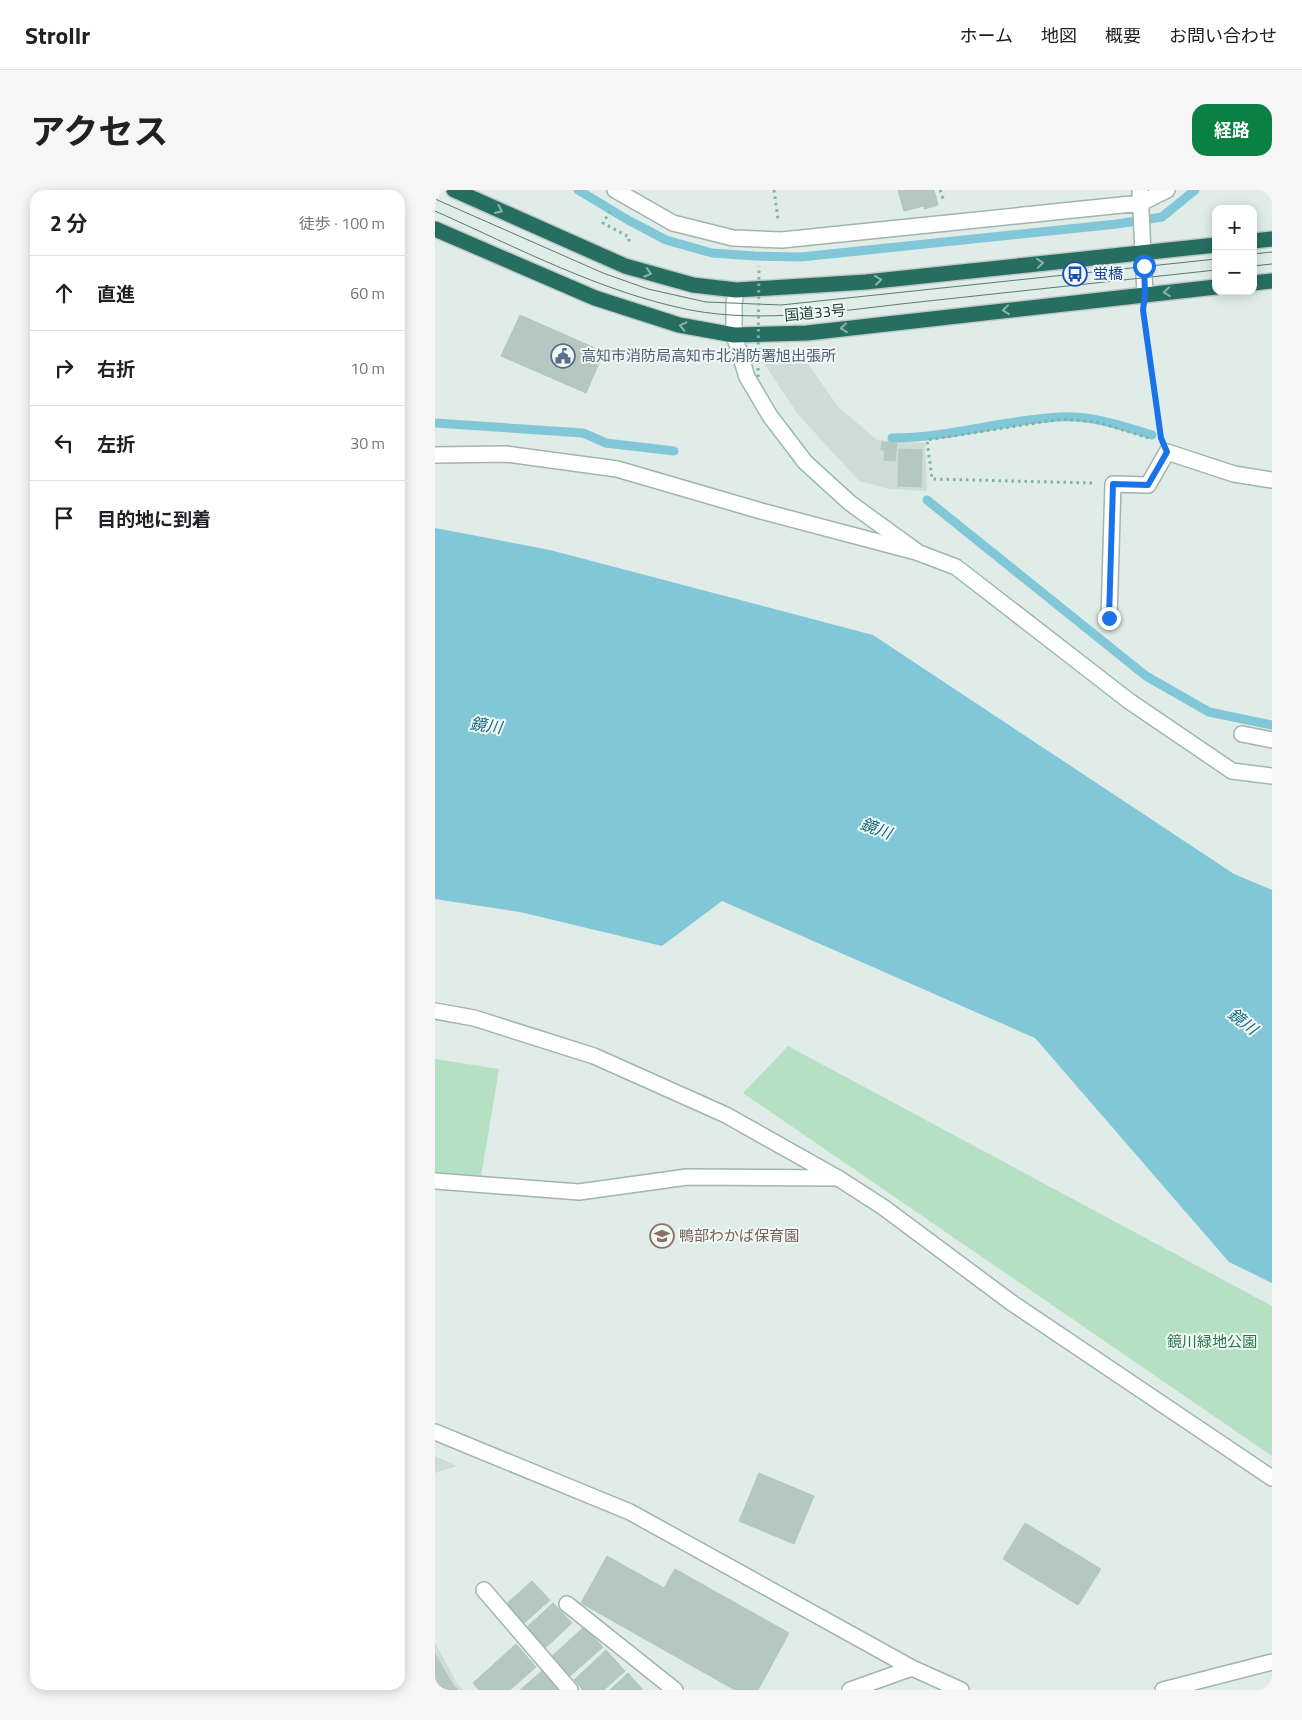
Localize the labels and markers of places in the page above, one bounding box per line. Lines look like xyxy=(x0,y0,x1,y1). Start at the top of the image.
bus stop icon: 蛍橋 xyxy=(1062,261,1088,287)
place label: 蛍橋 xyxy=(1093,262,1123,285)
public building icon: 高知市消防局高知市北消防署旭出張所 xyxy=(550,343,576,369)
place label: 高知市消防局高知市北消防署旭出張所 xyxy=(581,344,836,367)
school or university icon: 鴨部わかば保育園 xyxy=(649,1223,675,1249)
place label: 鴨部わかば保育園 xyxy=(679,1224,799,1247)

